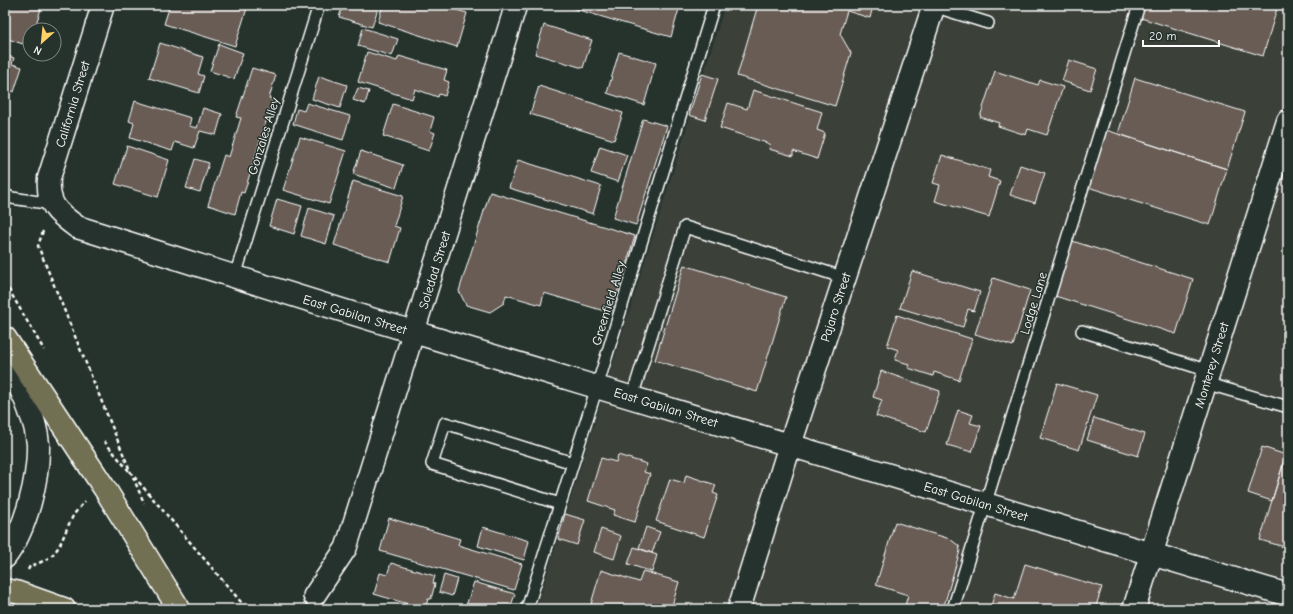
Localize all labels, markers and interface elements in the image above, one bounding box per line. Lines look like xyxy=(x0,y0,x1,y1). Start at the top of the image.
north arrow xyxy=(22,22,62,62)
scale bar xyxy=(1143,22,1219,48)
text: 20 m xyxy=(1149,29,1177,43)
text: N xyxy=(32,43,44,58)
street label: California Street xyxy=(52,58,93,149)
street label: Gonzales Alley xyxy=(245,95,282,177)
street label: Soledad Street xyxy=(415,228,454,311)
street label: Greenfield Alley xyxy=(589,259,628,347)
street label: Pajaro Street xyxy=(817,269,854,344)
street label: Lodge Lane xyxy=(1017,270,1050,336)
street label: East Gabilan Street xyxy=(301,292,410,338)
street label: Monterey Street xyxy=(1191,319,1232,410)
street label: East Gabilan Street xyxy=(612,385,721,431)
street label: East Gabilan Street xyxy=(922,479,1031,525)

